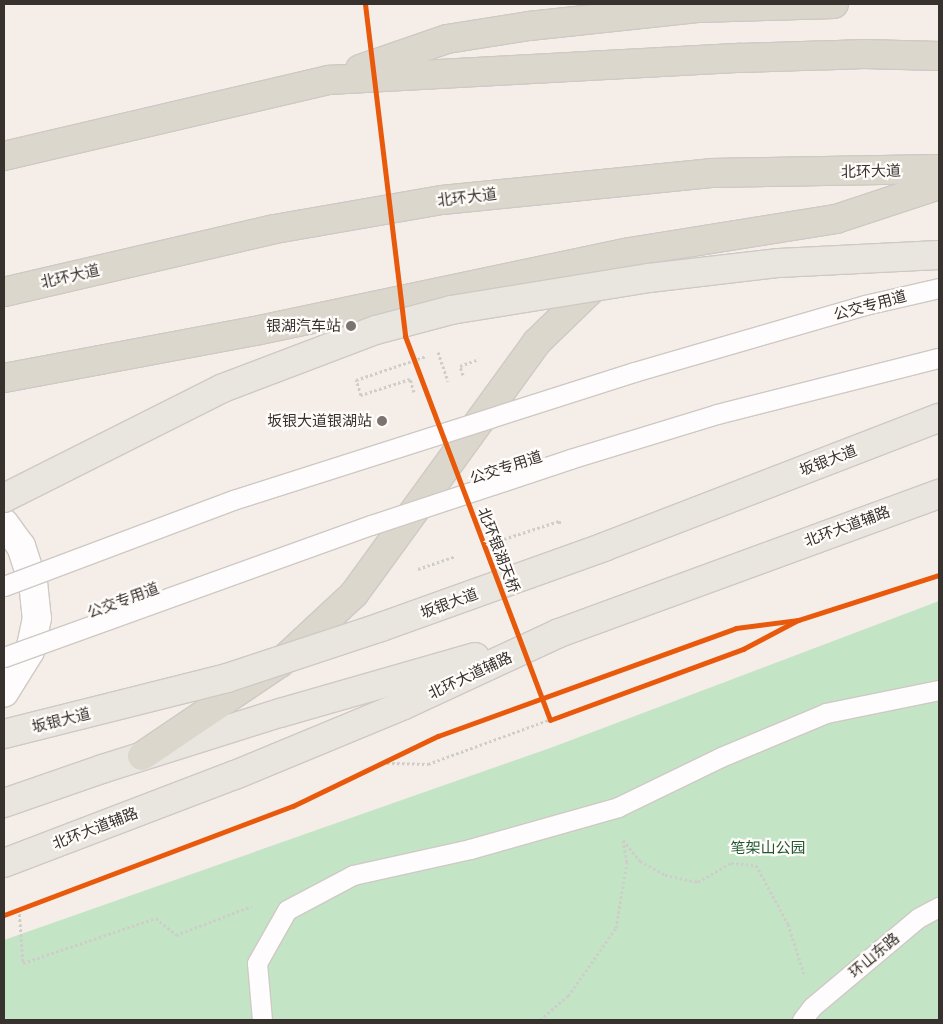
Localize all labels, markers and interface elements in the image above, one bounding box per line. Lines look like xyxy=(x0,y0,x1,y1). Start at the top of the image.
street label: 北环大道 xyxy=(841,161,901,181)
street label: 北环大道 xyxy=(436,184,498,210)
street label: 北环大道 xyxy=(39,260,101,292)
street label: 公交专用道 xyxy=(831,287,909,323)
place label: 银湖汽车站 xyxy=(266,317,341,335)
marker: 银湖汽车站 xyxy=(345,320,357,332)
place label: 坂银大道银湖站 xyxy=(267,412,372,430)
marker: 坂银大道银湖站 xyxy=(376,415,388,427)
street label: 坂银大道 xyxy=(797,441,859,479)
street label: 公交专用道 xyxy=(468,447,544,487)
street label: 北环大道辅路 xyxy=(802,502,892,550)
street label: 北环银湖天桥 xyxy=(474,505,524,595)
street label: 公交专用道 xyxy=(85,579,161,621)
street label: 坂银大道 xyxy=(418,584,480,622)
street label: 北环大道辅路 xyxy=(425,648,515,702)
street label: 坂银大道 xyxy=(30,704,92,736)
street label: 北环大道辅路 xyxy=(50,803,140,853)
park label: 笔架山公园 xyxy=(731,839,805,857)
street label: 环山东路 xyxy=(845,929,903,981)

